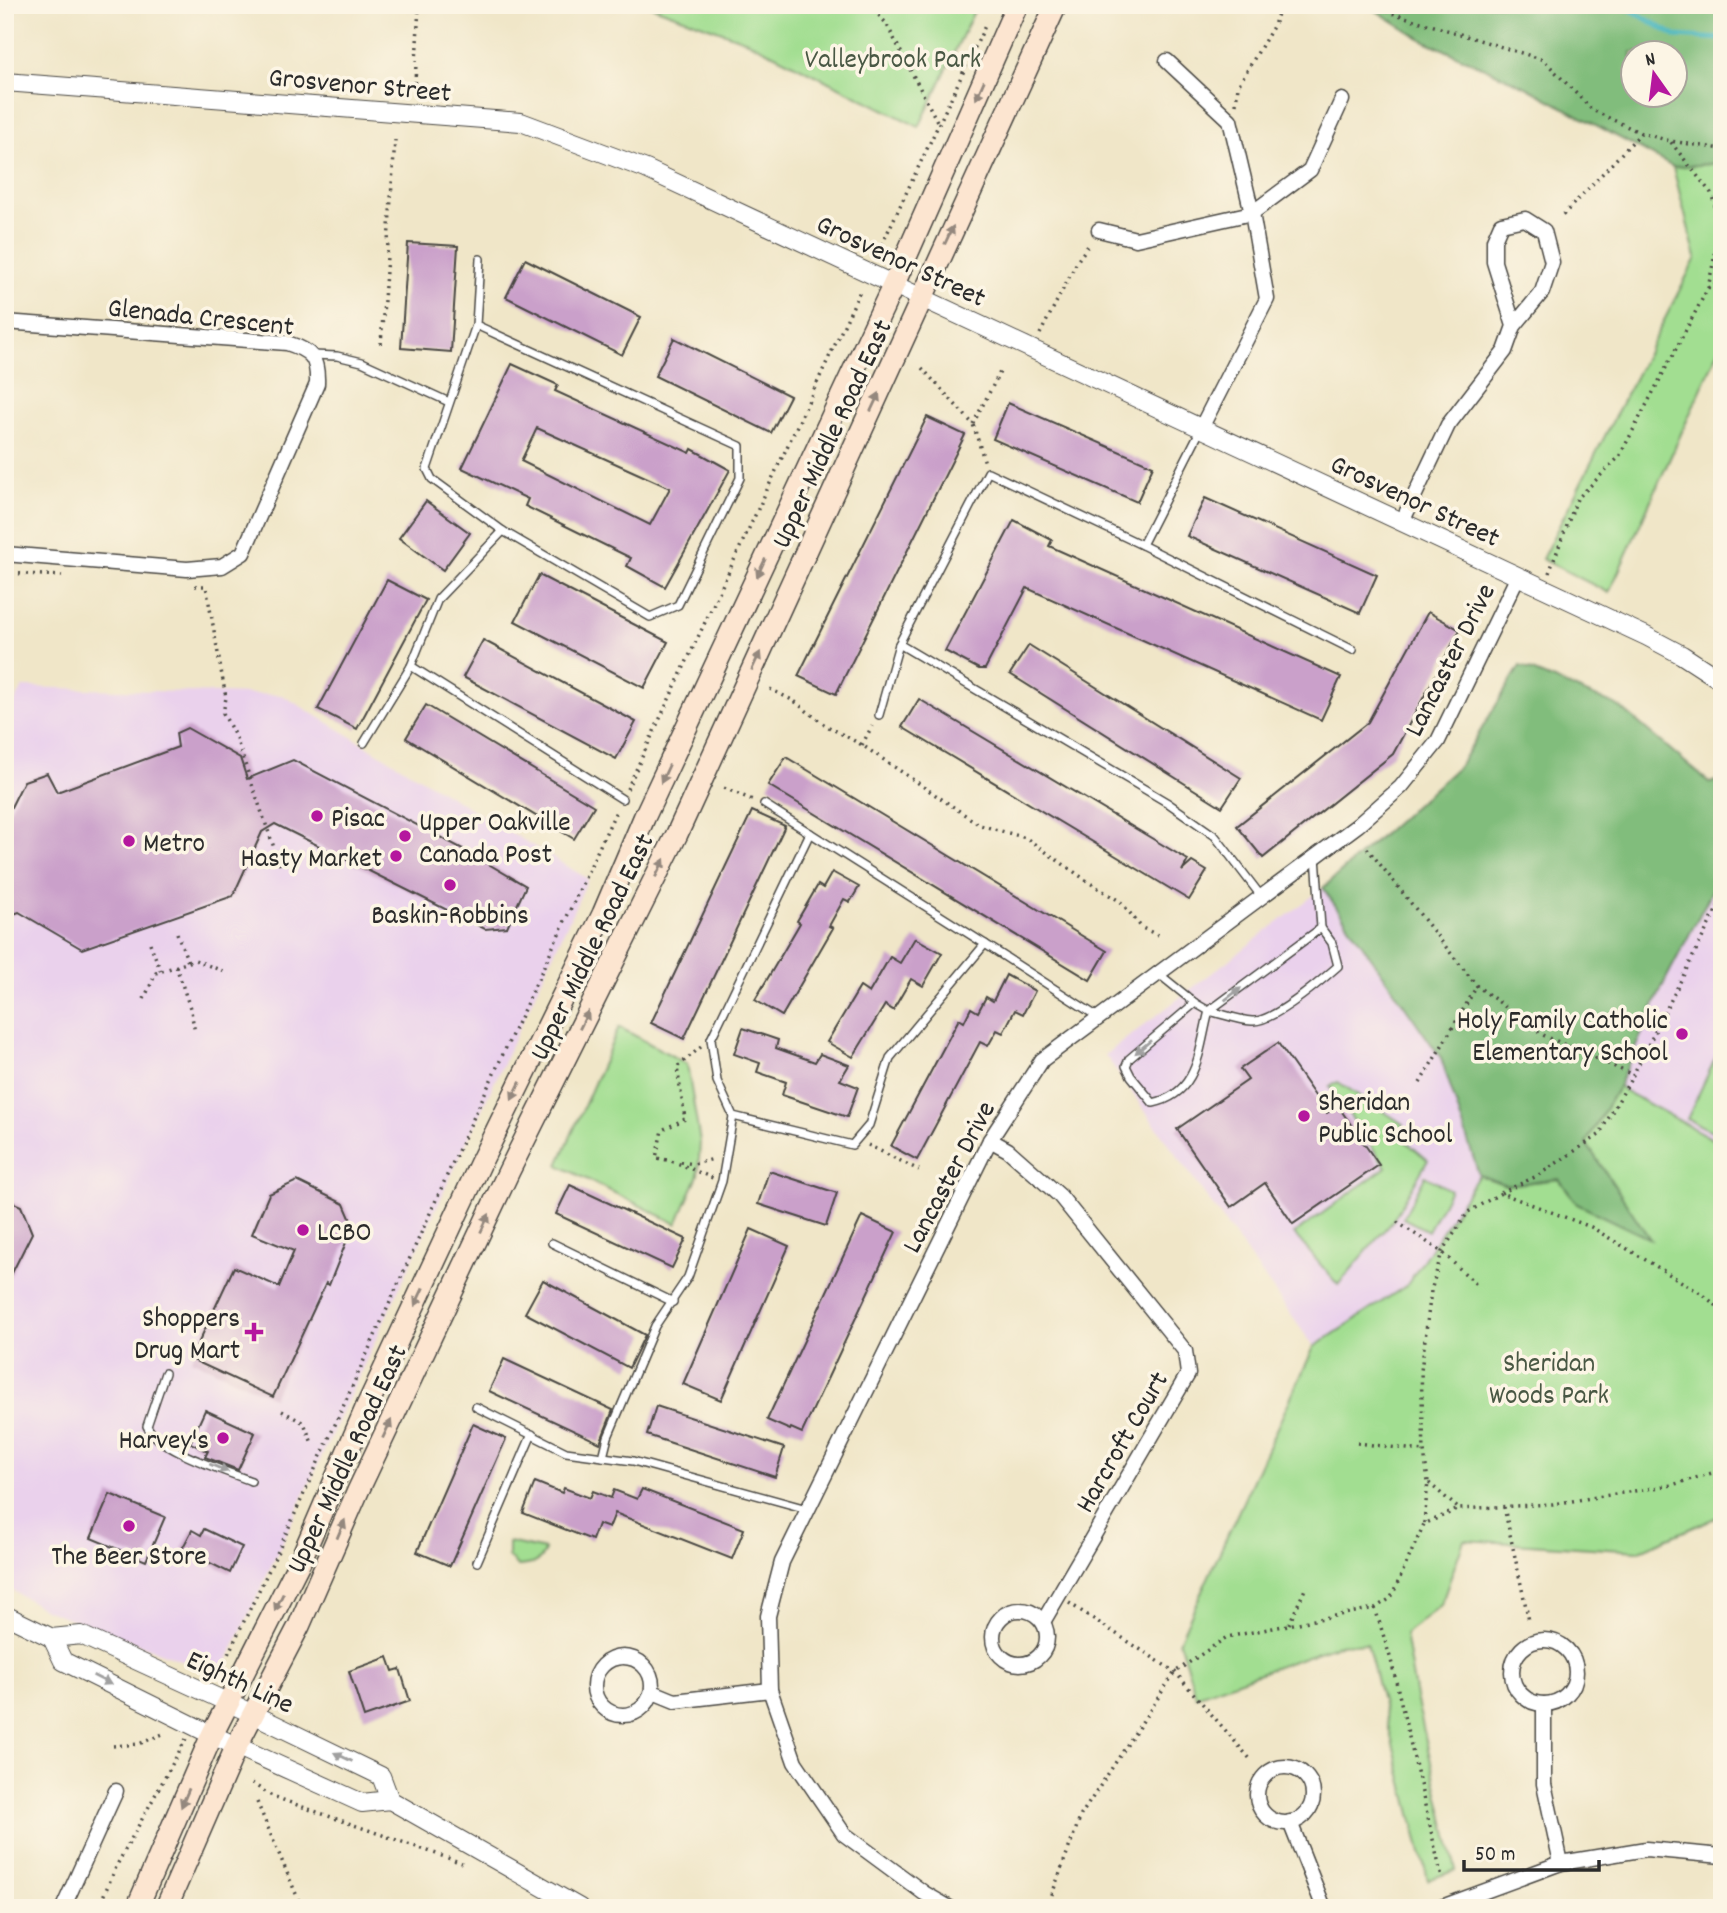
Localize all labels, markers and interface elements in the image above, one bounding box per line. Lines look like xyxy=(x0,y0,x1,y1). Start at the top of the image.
north arrow xyxy=(1618,38,1688,108)
park label: Valleybrook Park xyxy=(805,42,981,82)
text: N xyxy=(1643,47,1659,75)
street label: Grosvenor Street xyxy=(267,60,452,116)
one-way arrow xyxy=(974,80,986,100)
street label: Grosvenor Street xyxy=(809,207,991,320)
one-way arrow xyxy=(944,225,955,245)
street label: Glenada Crescent xyxy=(105,290,296,350)
street label: Upper Middle Road East xyxy=(764,314,905,556)
one-way arrow xyxy=(869,392,881,412)
street label: Grosvenor Street xyxy=(1323,447,1505,560)
one-way arrow xyxy=(755,558,767,578)
street label: Lancaster Drive xyxy=(1397,578,1508,745)
one-way arrow xyxy=(750,651,762,671)
one-way arrow xyxy=(659,764,670,784)
place label: Pisac xyxy=(331,801,385,841)
place label: Upper Oakville Canada Post xyxy=(419,805,571,877)
marker: Pisac xyxy=(309,808,325,824)
place label: Metro xyxy=(143,826,205,866)
marker: Upper Oakville Canada Post xyxy=(397,828,413,844)
street label: Upper Middle Road East xyxy=(522,828,667,1069)
marker: Metro xyxy=(121,833,137,849)
place label: Hasty Market xyxy=(241,841,382,881)
marker: Hasty Market xyxy=(388,848,404,864)
one-way arrow xyxy=(655,858,666,878)
marker: Baskin-Robbins xyxy=(442,877,458,893)
place label: Baskin-Robbins xyxy=(371,898,529,938)
one-way arrow xyxy=(1223,987,1242,1001)
place label: Holy Family Catholic Elementary School xyxy=(1457,1003,1668,1075)
one-way arrow xyxy=(579,1010,590,1030)
marker: Holy Family Catholic Elementary School xyxy=(1674,1026,1690,1042)
one-way arrow xyxy=(1134,1039,1151,1054)
one-way arrow xyxy=(510,1081,522,1101)
place label: Sheridan Public School xyxy=(1318,1085,1453,1157)
street label: Lancaster Drive xyxy=(895,1095,1008,1262)
marker: Sheridan Public School xyxy=(1296,1108,1312,1124)
one-way arrow xyxy=(479,1213,490,1233)
place label: LCBO xyxy=(317,1215,372,1255)
marker: LCBO xyxy=(295,1222,311,1238)
one-way arrow xyxy=(413,1287,425,1307)
place label: Shoppers Drug Mart xyxy=(134,1301,240,1373)
marker: Shoppers Drug Mart xyxy=(246,1324,262,1340)
street label: Upper Middle Road East xyxy=(279,1339,420,1581)
park label: Sheridan Woods Park xyxy=(1489,1346,1609,1418)
street label: Harcroft Court xyxy=(1068,1365,1181,1522)
one-way arrow xyxy=(381,1419,393,1439)
place label: Harvey's xyxy=(119,1423,209,1463)
marker: Harvey's xyxy=(215,1430,231,1446)
one-way arrow xyxy=(208,1462,229,1473)
marker: The Beer Store xyxy=(121,1518,137,1534)
one-way arrow xyxy=(336,1519,347,1540)
place label: The Beer Store xyxy=(51,1539,207,1579)
one-way arrow xyxy=(274,1592,285,1612)
street label: Eighth Line xyxy=(179,1642,299,1727)
one-way arrow xyxy=(92,1675,112,1686)
one-way arrow xyxy=(333,1752,353,1763)
one-way arrow xyxy=(179,1788,191,1808)
scale bar xyxy=(1464,1829,1599,1873)
text: 50 m xyxy=(1475,1841,1515,1871)

